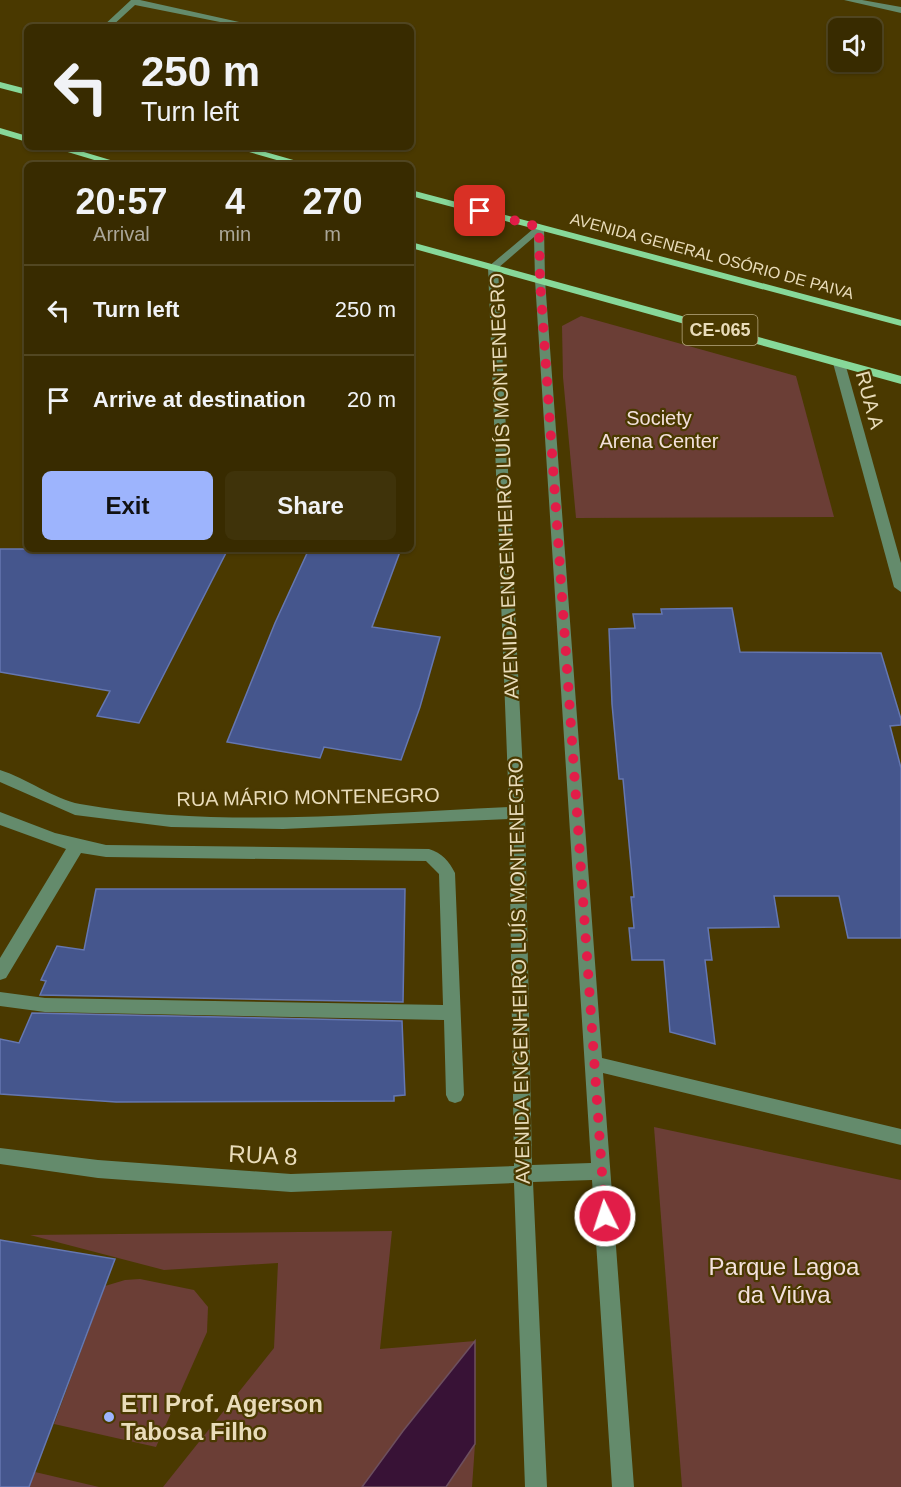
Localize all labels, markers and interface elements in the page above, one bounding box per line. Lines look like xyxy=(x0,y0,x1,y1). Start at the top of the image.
map controls xyxy=(828,18,882,72)
button: sound xyxy=(828,18,882,72)
icon: left xyxy=(42,48,120,126)
text: 250 m xyxy=(141,48,260,95)
text: Turn left xyxy=(141,97,239,127)
text: 20:57 xyxy=(75,181,167,222)
text: 4 xyxy=(225,181,245,222)
text: 270 xyxy=(302,181,363,222)
pin xyxy=(454,185,505,236)
icon: arrive xyxy=(463,194,496,227)
street label: AVENIDA GENERAL OSÓRIO DE PAIVA xyxy=(568,209,856,302)
text: Arrival xyxy=(93,223,150,245)
text: min xyxy=(219,223,251,245)
text: m xyxy=(324,223,341,245)
street label: AVENIDA ENGENHEIRO LUÍS MONTENEGRO xyxy=(486,273,522,699)
icon: left xyxy=(42,294,75,327)
text: Turn left xyxy=(93,297,179,322)
text: 250 m xyxy=(335,297,396,322)
road number: CE-065 xyxy=(682,315,758,345)
street label: RUA A xyxy=(852,369,888,432)
icon: arrive xyxy=(42,384,75,417)
text: Arrive at destination xyxy=(93,387,306,412)
text: 20 m xyxy=(347,387,396,412)
park label: Society Arena Center xyxy=(600,407,719,452)
button: Exit xyxy=(42,471,213,540)
button: Share xyxy=(225,471,396,540)
street label: AVENIDA ENGENHEIRO LUÍS MONTENEGRO xyxy=(504,758,534,1184)
street label: RUA MÁRIO MONTENEGRO xyxy=(176,784,440,810)
street label: RUA 8 xyxy=(228,1140,298,1170)
position arrow xyxy=(573,1184,637,1248)
park label: Parque Lagoa da Viúva xyxy=(709,1253,860,1308)
place label: ETI Prof. Agerson Tabosa Filho xyxy=(121,1390,323,1445)
marker: ETI Prof. Agerson Tabosa Filho xyxy=(102,1410,116,1424)

